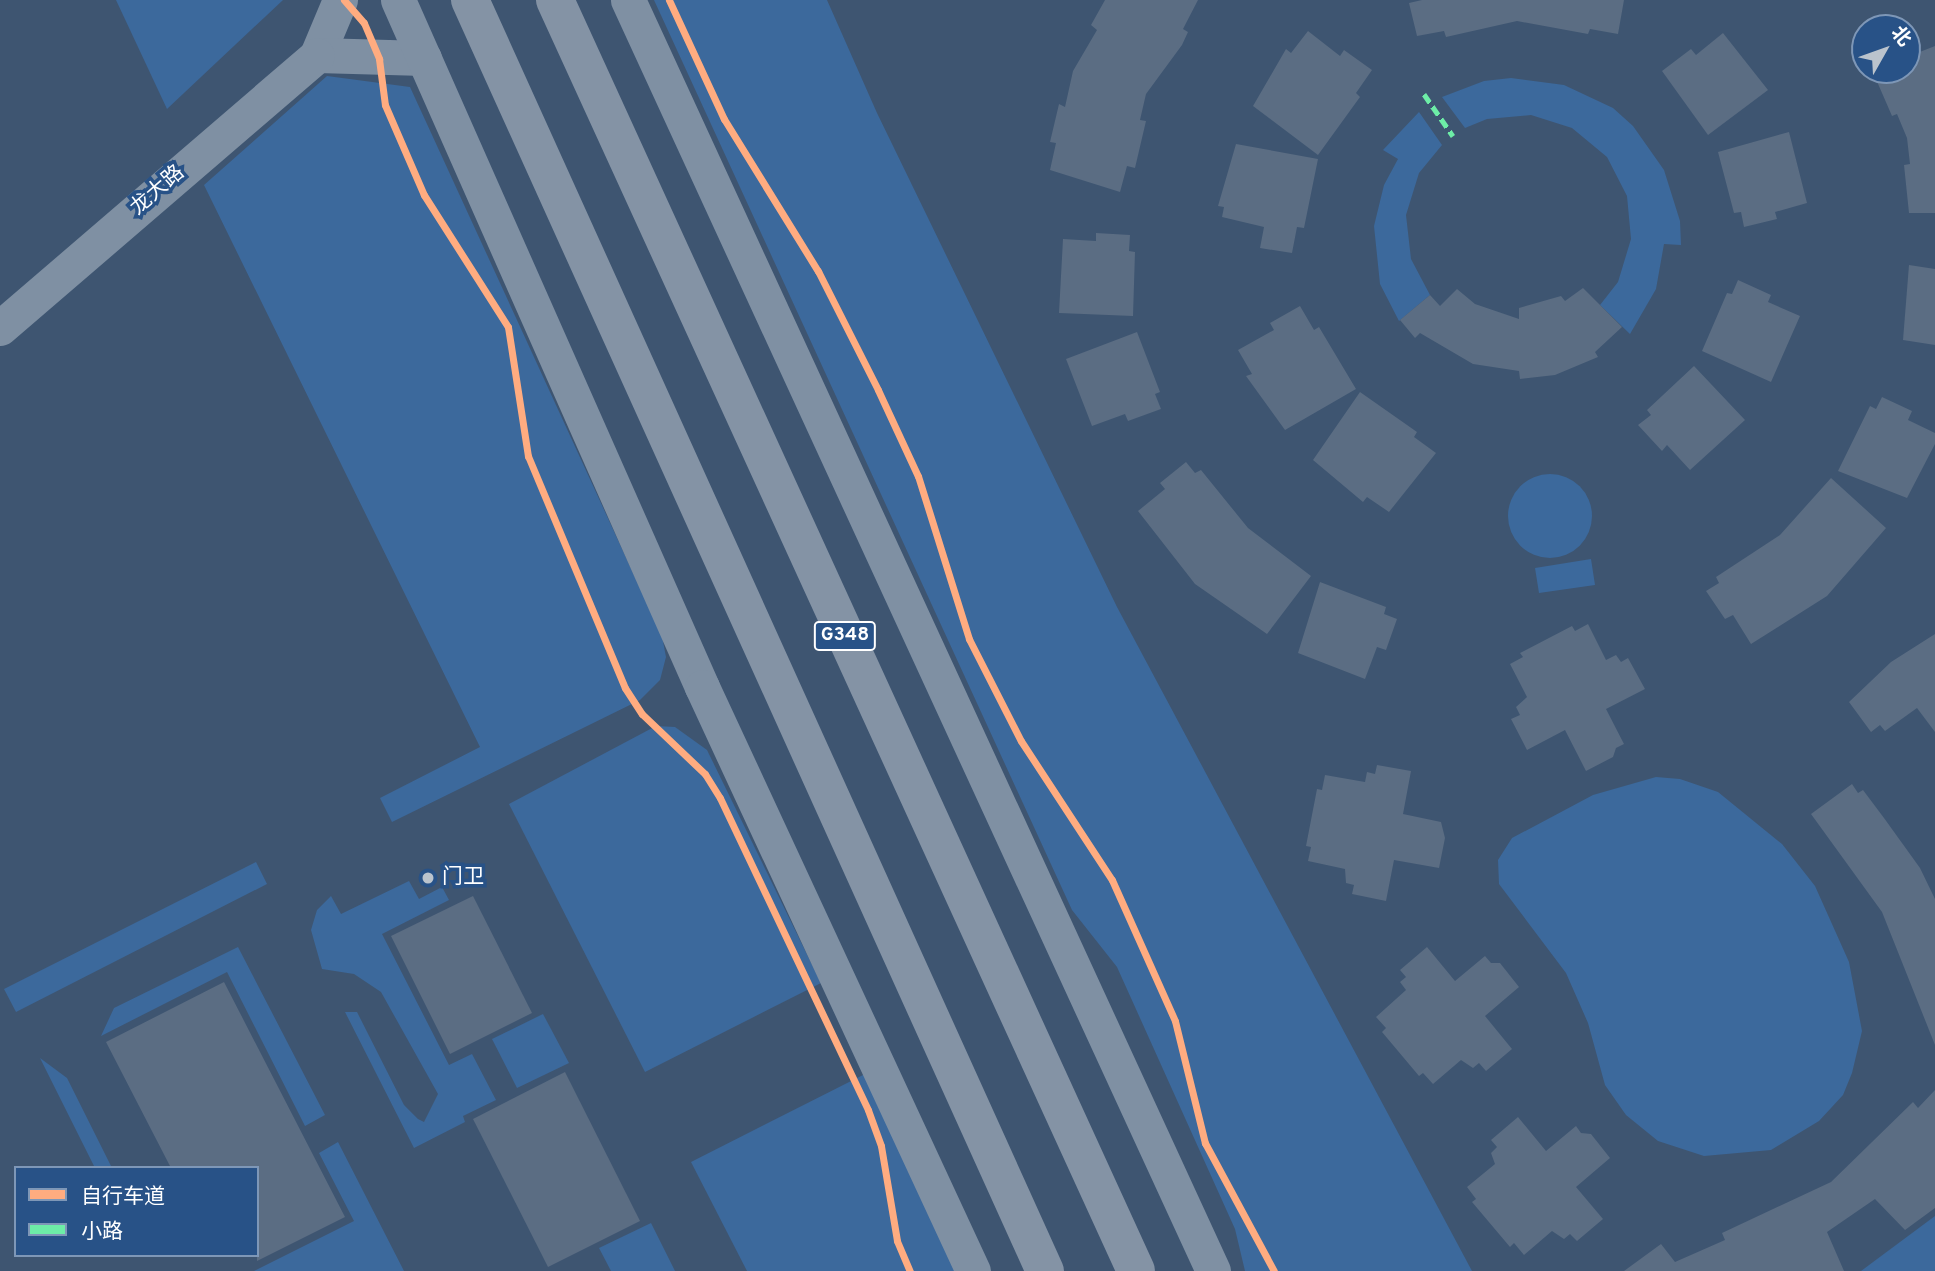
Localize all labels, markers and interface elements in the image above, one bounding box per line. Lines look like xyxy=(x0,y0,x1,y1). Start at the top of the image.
north arrow xyxy=(1851,14,1921,84)
text: 北 xyxy=(1885,22,1916,52)
street label: 龙大路 xyxy=(126,161,190,221)
road number: G348 xyxy=(814,621,876,652)
place label: 门卫 xyxy=(442,865,484,891)
marker: 门卫 xyxy=(420,870,436,886)
legend xyxy=(14,1166,259,1257)
text: 自行车道 xyxy=(81,1184,165,1211)
text: 小路 xyxy=(81,1219,123,1246)

